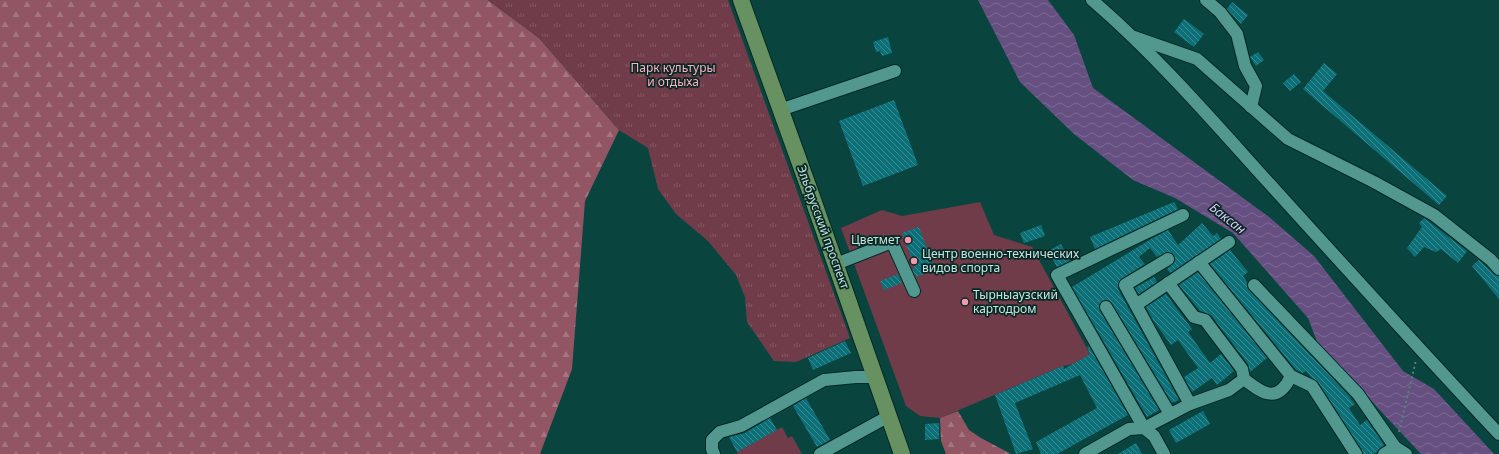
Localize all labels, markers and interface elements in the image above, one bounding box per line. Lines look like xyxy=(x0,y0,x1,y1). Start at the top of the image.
park label: Парк культуры и отдыха xyxy=(630,59,716,90)
street label: Эльбрусский проспект xyxy=(793,163,854,292)
water label: Баксан xyxy=(1206,198,1250,238)
place label: Цветмет xyxy=(851,231,900,248)
marker: Цветмет xyxy=(903,235,913,245)
place label: Центр военно-технических видов спорта xyxy=(922,245,1080,276)
marker: Центр военно-технических видов спорта xyxy=(909,256,919,266)
place label: Тырныаузский картодром xyxy=(973,286,1058,317)
marker: Тырныаузский картодром xyxy=(960,297,970,307)

